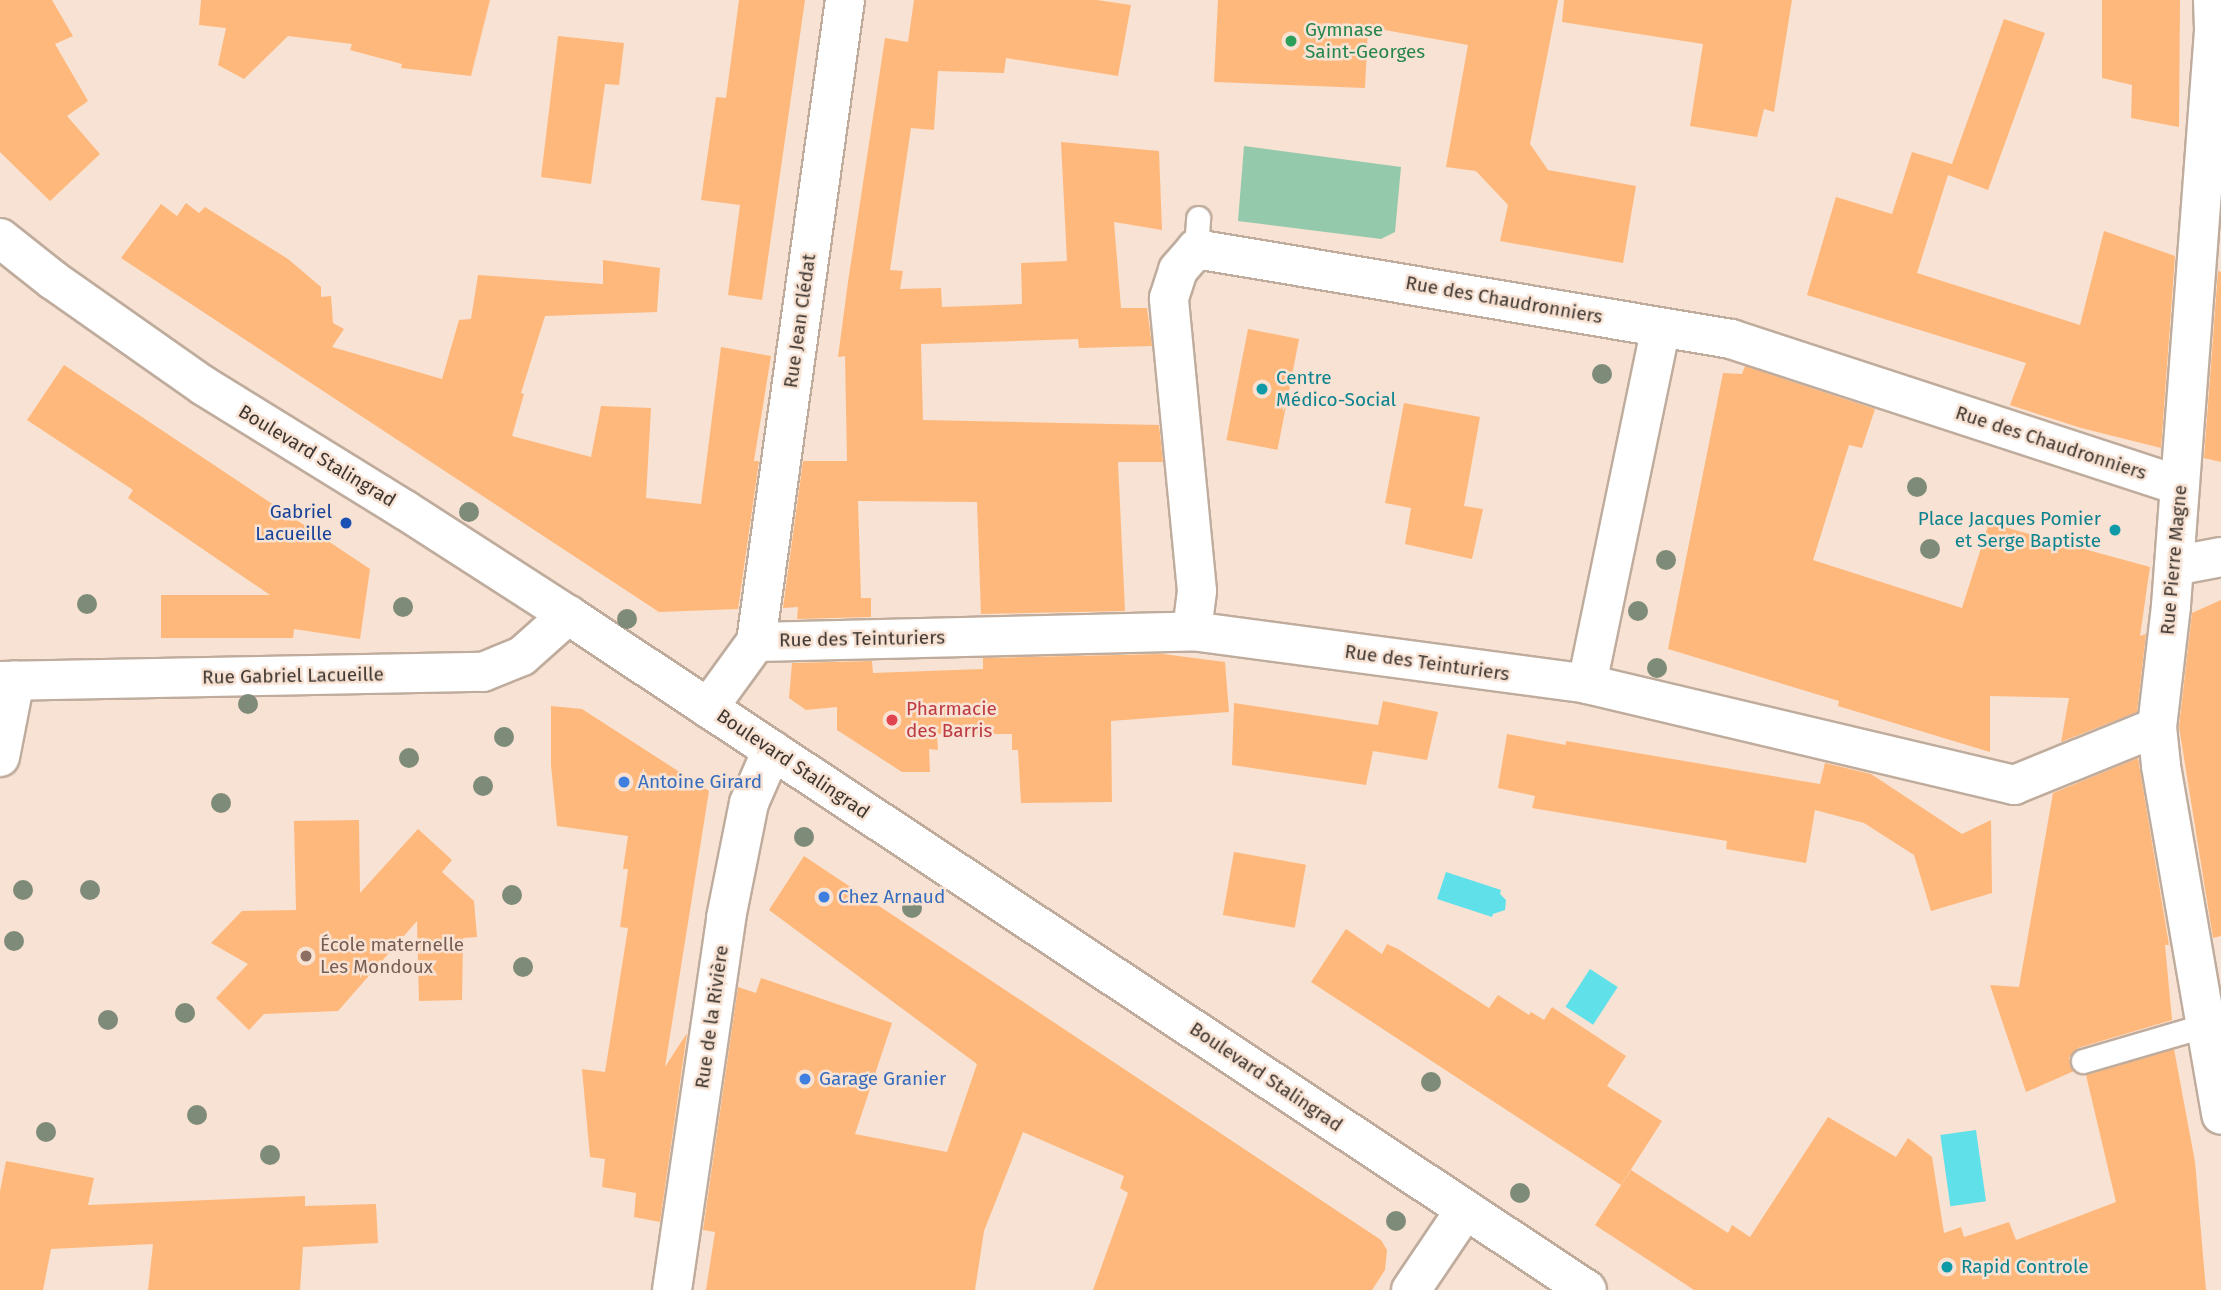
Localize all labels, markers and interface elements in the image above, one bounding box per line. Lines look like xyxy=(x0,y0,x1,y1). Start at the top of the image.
place label: Gymnase Saint-Georges xyxy=(1305,19,1425,63)
marker: Gymnase Saint-Georges xyxy=(1283,33,1299,49)
street label: Rue Jean Clédat xyxy=(779,252,821,390)
street label: Rue des Chaudronniers xyxy=(1404,271,1604,329)
place label: Centre Médico-Social xyxy=(1276,367,1396,411)
marker: Centre Médico-Social xyxy=(1254,381,1270,397)
street label: Boulevard Stalingrad xyxy=(234,400,400,512)
street label: Rue des Chaudronniers xyxy=(1953,401,2149,485)
street label: Rue Pierre Magne xyxy=(2156,484,2192,636)
place label: Gabriel Lacueille xyxy=(255,501,332,545)
place label: Place Jacques Pomier et Serge Baptiste xyxy=(1918,508,2101,552)
marker: Gabriel Lacueille xyxy=(338,515,354,531)
marker: Place Jacques Pomier et Serge Baptiste xyxy=(2107,522,2123,538)
street label: Rue des Teinturiers xyxy=(779,626,945,652)
street label: Rue des Teinturiers xyxy=(1343,640,1511,686)
street label: Rue Gabriel Lacueille xyxy=(202,663,384,689)
place label: Pharmacie des Barris xyxy=(906,698,997,742)
street label: Boulevard Stalingrad xyxy=(712,704,874,824)
marker: Pharmacie des Barris xyxy=(884,712,900,728)
place label: Antoine Girard xyxy=(638,771,762,793)
marker: Antoine Girard xyxy=(616,774,632,790)
place label: Chez Arnaud xyxy=(838,886,945,908)
marker: Chez Arnaud xyxy=(816,889,832,905)
place label: École maternelle Les Mondoux xyxy=(320,934,464,978)
street label: Rue de la Rivière xyxy=(691,944,733,1090)
marker: École maternelle Les Mondoux xyxy=(298,948,314,964)
street label: Boulevard Stalingrad xyxy=(1185,1017,1347,1137)
place label: Garage Granier xyxy=(819,1068,946,1090)
marker: Garage Granier xyxy=(797,1071,813,1087)
place label: Rapid Controle xyxy=(1961,1256,2089,1278)
marker: Rapid Controle xyxy=(1939,1259,1955,1275)

